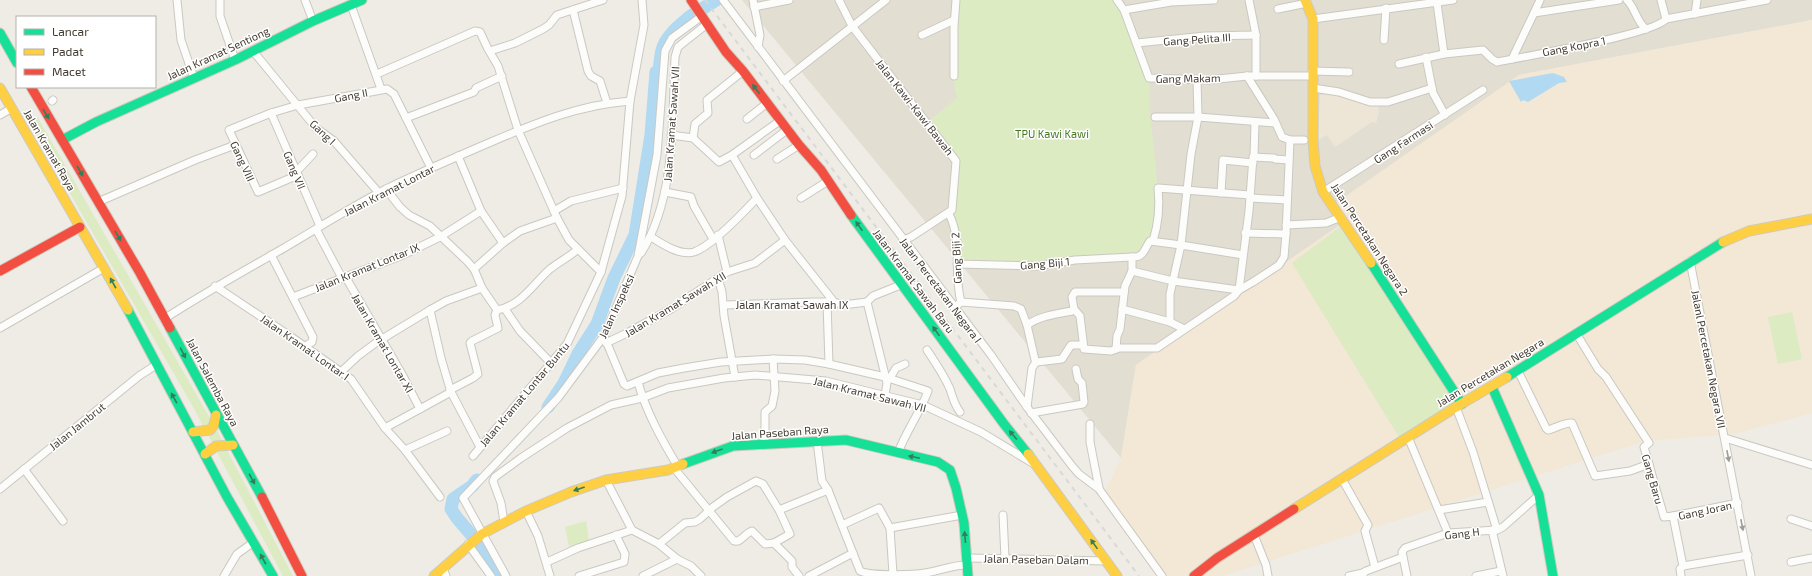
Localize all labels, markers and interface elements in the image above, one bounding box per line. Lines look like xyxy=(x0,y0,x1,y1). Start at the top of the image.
legend xyxy=(16,16,156,88)
text: Lancar xyxy=(52,24,89,38)
street label: Jalan Kramat Sentiong xyxy=(165,24,271,82)
street label: Gang Pelita III xyxy=(1163,30,1231,48)
street label: Gang Kopra 1 xyxy=(1541,33,1607,59)
text: Padat xyxy=(52,44,84,58)
street label: Jalan Kawi-Kawi Bawah xyxy=(873,56,957,158)
text: Macet xyxy=(52,64,86,78)
street label: Jalan Kramat Sawah VII xyxy=(660,66,682,182)
street label: Gang Makam xyxy=(1155,71,1221,85)
one-way arrow xyxy=(752,83,760,94)
street label: Gang II xyxy=(333,85,369,105)
street label: Jalan Kramat Raya xyxy=(21,107,79,193)
one-way arrow xyxy=(43,108,50,120)
street label: Gang I xyxy=(307,117,339,147)
street label: Gang Farmasi xyxy=(1371,118,1435,166)
park label: TPU Kawi Kawi xyxy=(1015,127,1089,140)
street label: Gang VIII xyxy=(228,139,258,183)
street label: Gang VII xyxy=(281,149,309,191)
street label: Jalan Kramat Lontar xyxy=(341,161,437,219)
one-way arrow xyxy=(77,165,84,177)
street label: Jalan Percetakan Negara 2 xyxy=(1329,180,1411,298)
one-way arrow xyxy=(855,221,863,232)
street label: Jalan Kramat Sawah Baru xyxy=(871,226,957,336)
one-way arrow xyxy=(114,230,121,242)
street label: Gang Biji 2 xyxy=(948,232,965,284)
street label: Jalan Percetakan Negara I xyxy=(897,235,985,345)
street label: Jalan Kramat Lontar IX xyxy=(313,240,422,294)
street label: Gang Biji 1 xyxy=(1020,254,1070,273)
street label: Jalan Kramat Sawah XII xyxy=(622,269,728,339)
street label: Jalan Inspeksi xyxy=(596,272,636,340)
one-way arrow xyxy=(109,277,116,289)
street label: Jalanl Percetakan Negara VII xyxy=(1689,289,1729,429)
street label: Jalan Kramat Lontar XI xyxy=(349,291,417,395)
street label: Jalan Kramat Sawah IX xyxy=(736,298,849,311)
street label: Jalan Kramat Lontar I xyxy=(258,312,352,382)
one-way arrow xyxy=(932,325,940,336)
street label: Jalan Percetakan Negara xyxy=(1434,335,1546,409)
street label: Jalan Salemba Raya xyxy=(184,336,242,428)
street label: Jalan Kramat Lontar Buntu xyxy=(477,339,571,449)
one-way arrow xyxy=(180,347,187,359)
street label: Jalan Kramat Sawah VII xyxy=(812,374,928,414)
one-way arrow xyxy=(171,392,177,403)
street label: Jalan Jambrut xyxy=(46,399,108,453)
street label: Jalan Paseban Raya xyxy=(731,422,829,442)
one-way arrow xyxy=(1009,430,1018,441)
one-way arrow xyxy=(711,449,723,455)
one-way arrow xyxy=(1726,450,1732,462)
street label: Gang Baru xyxy=(1640,452,1666,506)
one-way arrow xyxy=(908,453,920,459)
one-way arrow xyxy=(248,473,255,485)
one-way arrow xyxy=(573,486,585,492)
street label: Gang Joran xyxy=(1677,498,1733,522)
one-way arrow xyxy=(1740,519,1746,531)
street label: Gang H xyxy=(1444,524,1480,542)
one-way arrow xyxy=(961,531,968,543)
one-way arrow xyxy=(1090,539,1098,549)
street label: Jalan Paseban Dalam xyxy=(983,552,1089,566)
one-way arrow xyxy=(260,553,267,565)

